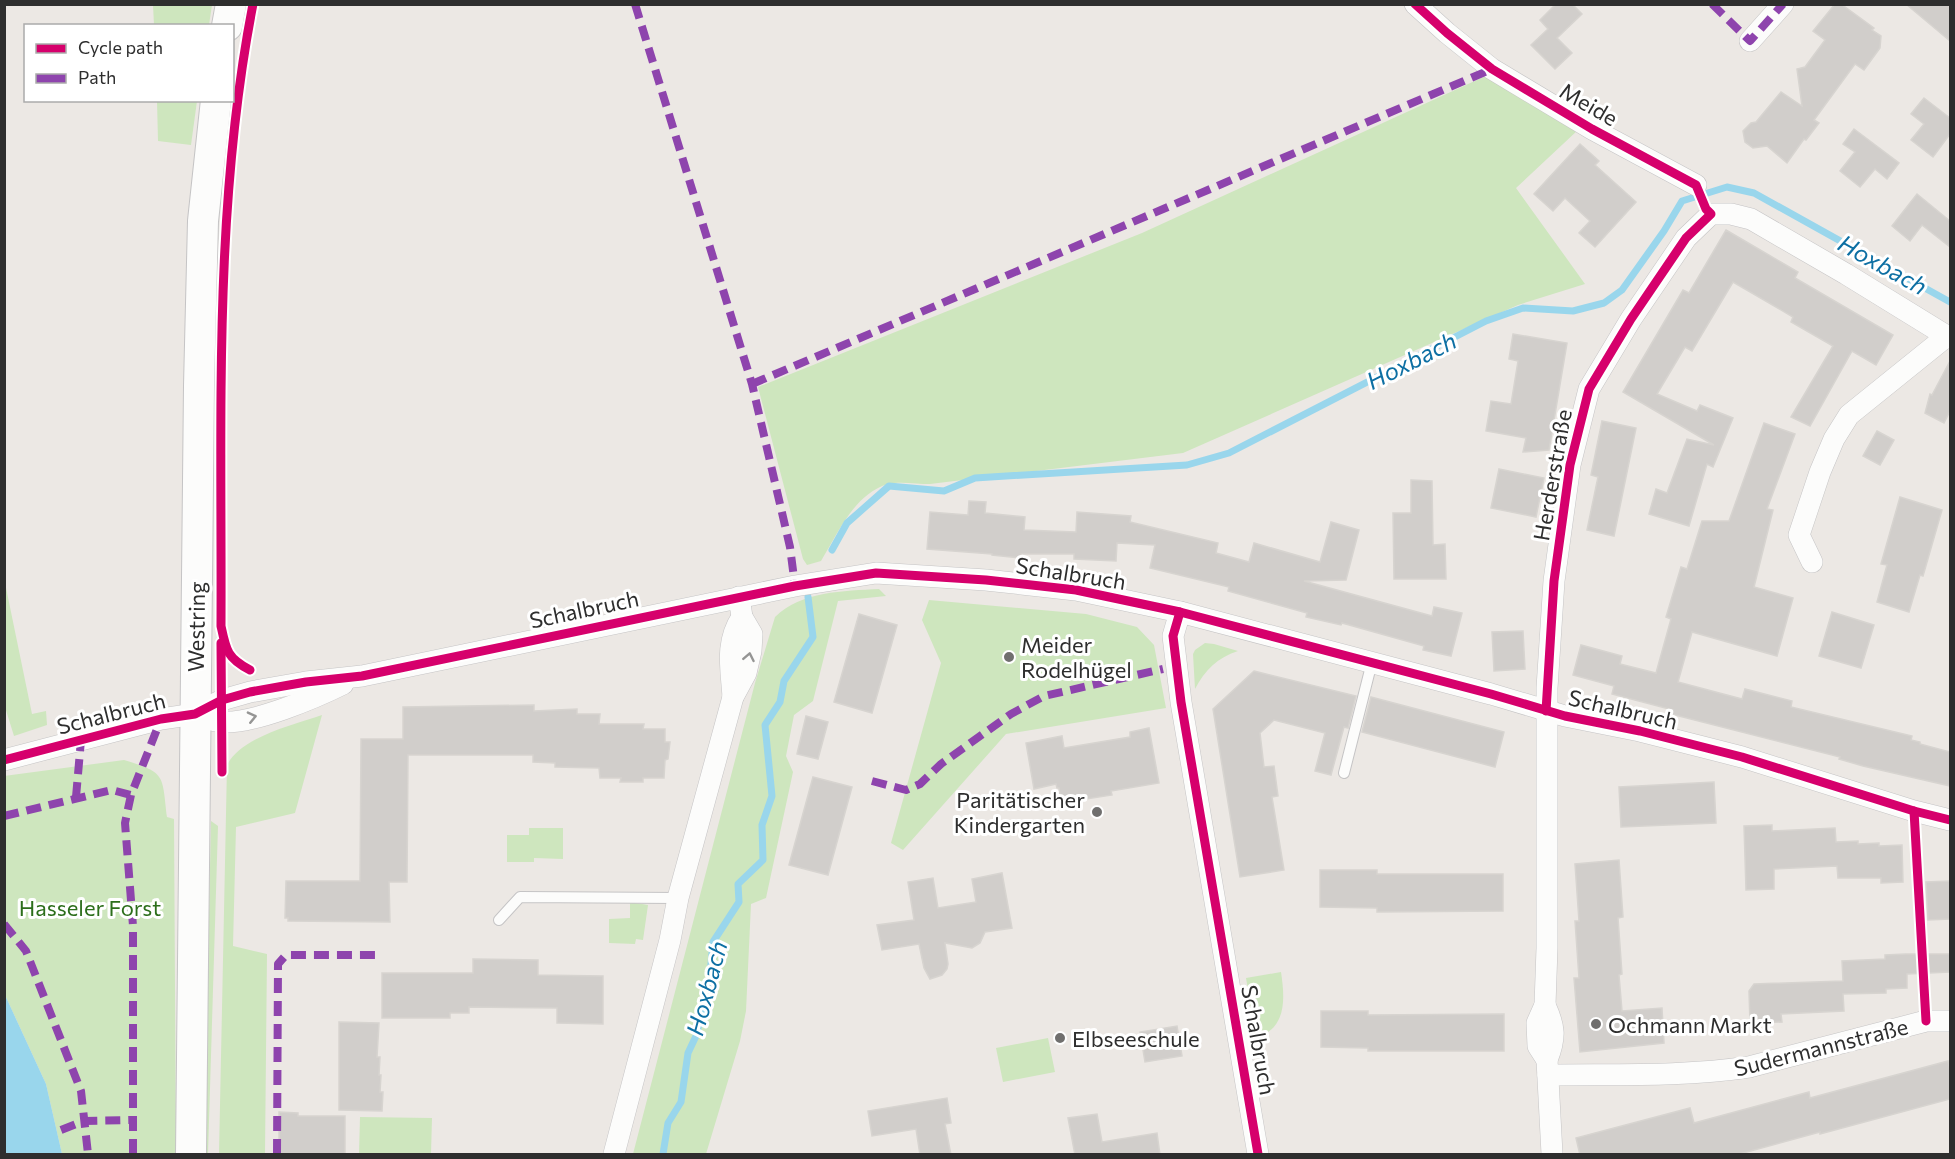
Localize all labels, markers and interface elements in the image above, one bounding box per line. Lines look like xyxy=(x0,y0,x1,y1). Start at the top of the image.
legend xyxy=(24,24,234,102)
text: Cycle path xyxy=(78,36,163,58)
text: Path xyxy=(78,66,116,88)
street label: Meide xyxy=(1555,77,1623,131)
water label: Hoxbach xyxy=(1834,228,1932,300)
water label: Hoxbach xyxy=(1361,325,1461,395)
street label: Herderstraße xyxy=(1527,407,1577,543)
street label: Schalbruch xyxy=(1014,551,1128,595)
street label: Westring xyxy=(182,581,210,672)
street label: Schalbruch xyxy=(527,584,641,634)
place label: Meider Rodelhügel xyxy=(1021,631,1132,683)
marker: Meider Rodelhügel xyxy=(1002,650,1016,664)
one-way arrow xyxy=(742,653,755,663)
street label: Schalbruch xyxy=(1566,683,1680,735)
street label: Schalbruch xyxy=(54,686,168,740)
one-way arrow xyxy=(247,711,257,724)
place label: Paritätischer Kindergarten xyxy=(954,786,1085,838)
marker: Paritätischer Kindergarten xyxy=(1090,805,1104,819)
park label: Hasseler Forst xyxy=(19,894,161,921)
water label: Hoxbach xyxy=(679,937,733,1039)
street label: Schalbruch xyxy=(1236,983,1282,1097)
place label: Ochmann Markt xyxy=(1608,1011,1772,1038)
street label: Sudermannstraße xyxy=(1731,1012,1911,1082)
marker: Ochmann Markt xyxy=(1589,1017,1603,1031)
place label: Elbseeschule xyxy=(1072,1025,1200,1052)
marker: Elbseeschule xyxy=(1053,1031,1067,1045)

